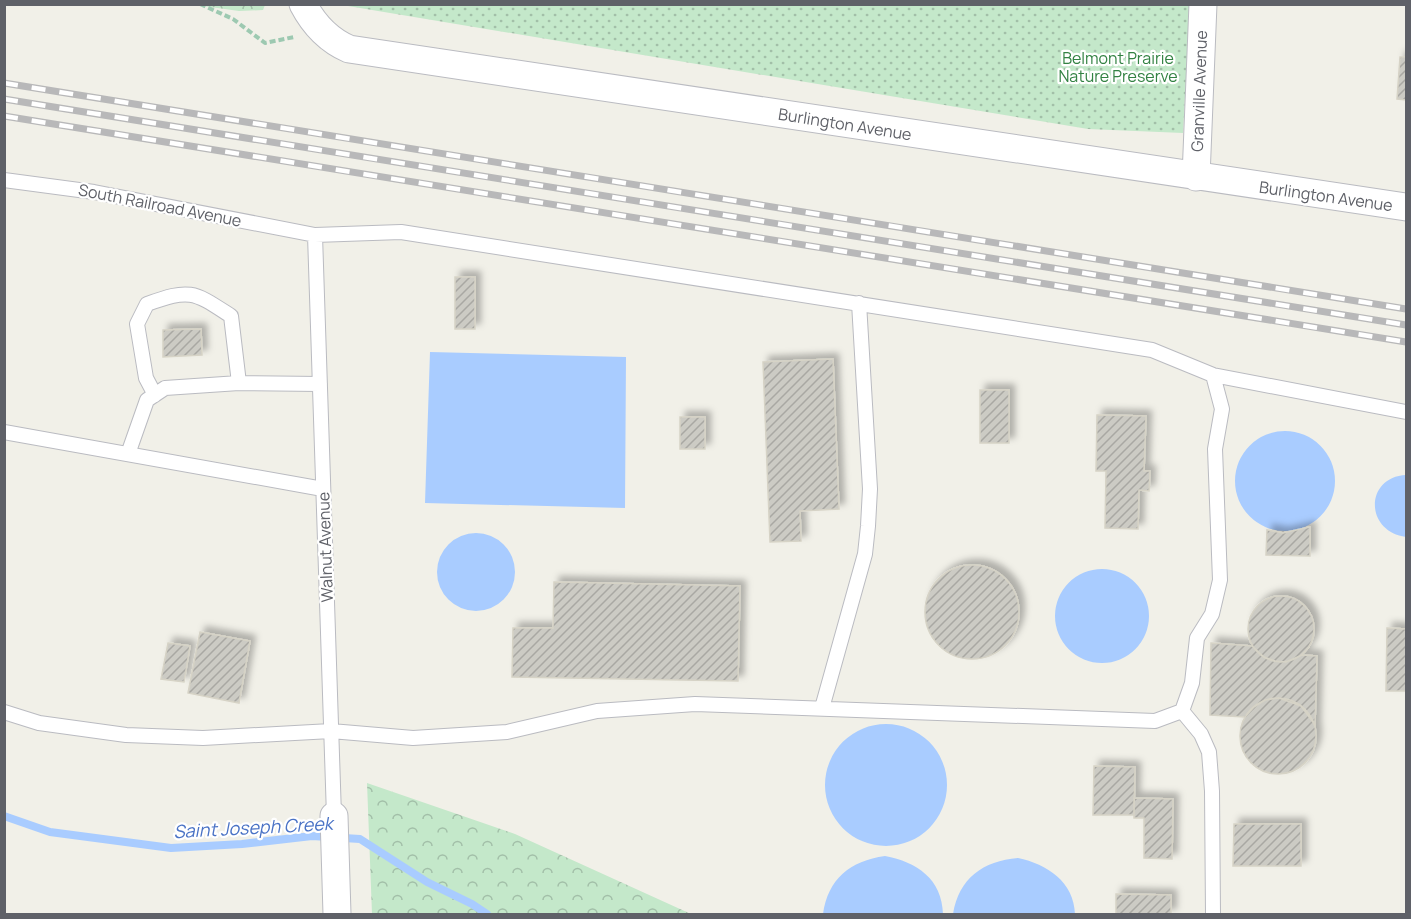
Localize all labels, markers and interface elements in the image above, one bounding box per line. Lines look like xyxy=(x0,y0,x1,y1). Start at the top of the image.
street label: Granville Avenue xyxy=(1186,30,1212,152)
park label: Belmont Prairie Nature Preserve xyxy=(1058,47,1178,87)
street label: Burlington Avenue xyxy=(777,103,913,145)
street label: Burlington Avenue xyxy=(1258,176,1394,216)
street label: South Railroad Avenue xyxy=(77,178,243,232)
street label: Walnut Avenue xyxy=(312,492,338,602)
water label: Saint Joseph Creek xyxy=(173,811,336,843)

